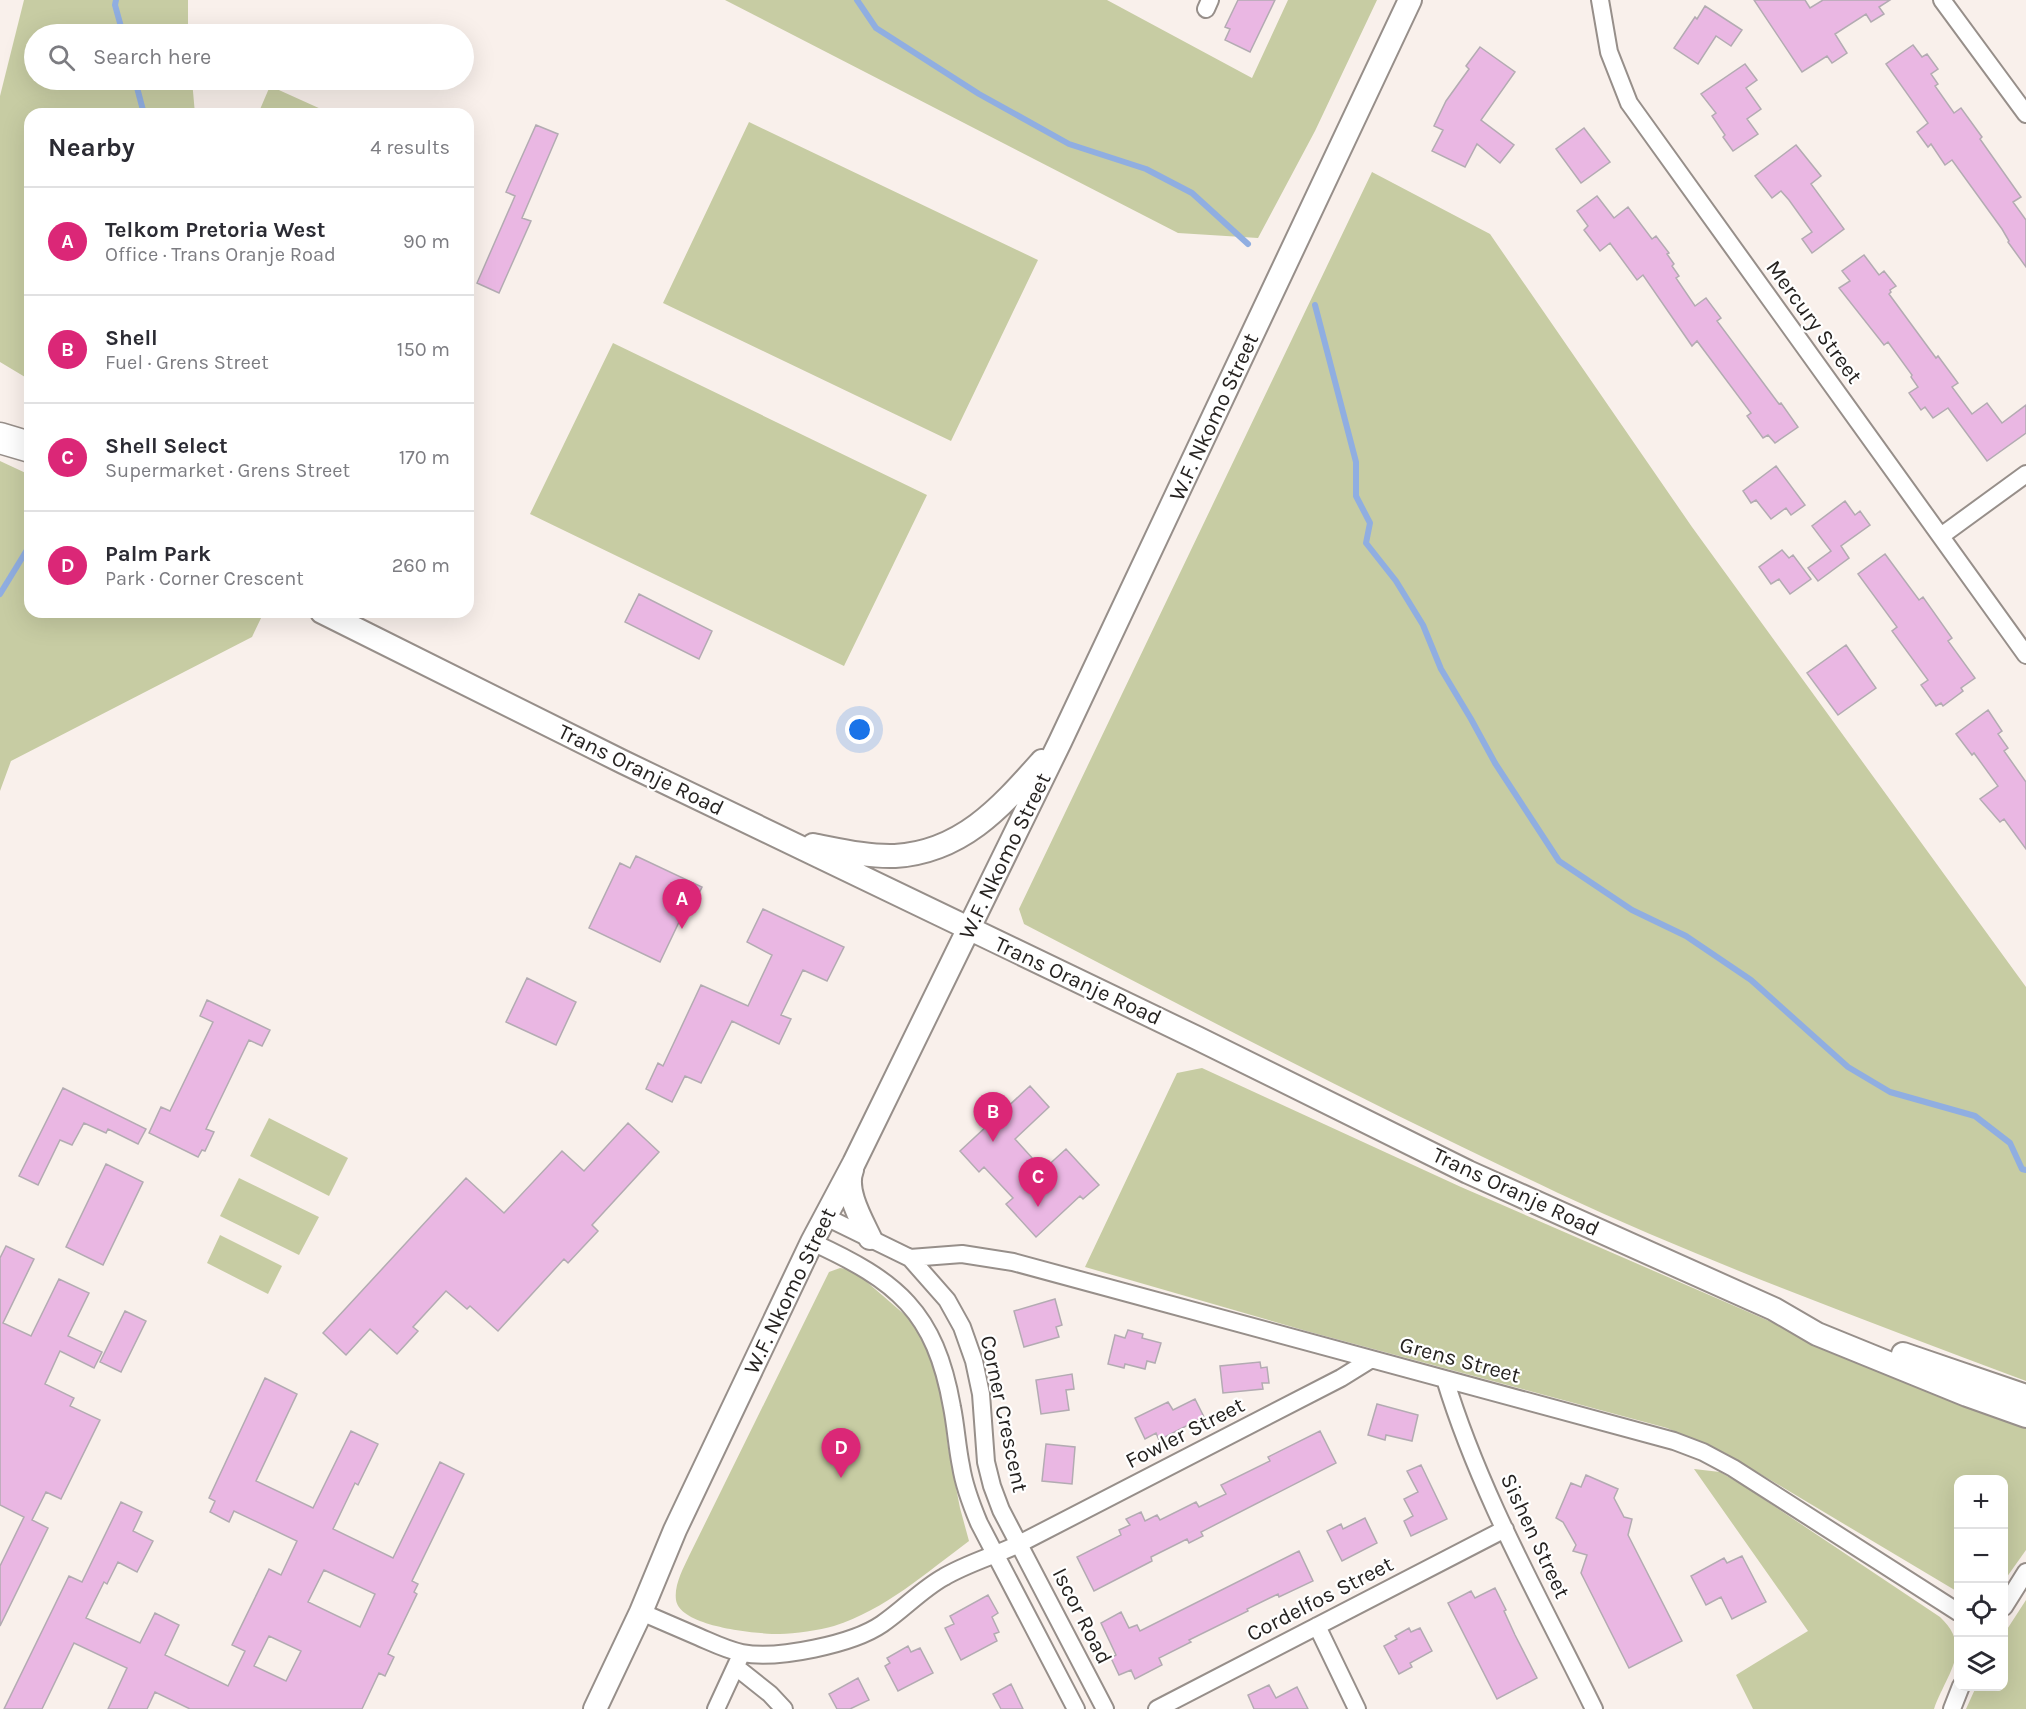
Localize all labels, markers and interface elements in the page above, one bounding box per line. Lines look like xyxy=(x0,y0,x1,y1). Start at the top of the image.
search box xyxy=(24,24,474,90)
icon: search xyxy=(45,41,78,74)
text: Search here xyxy=(93,44,211,70)
text: Nearby xyxy=(48,132,135,163)
text: 4 results xyxy=(370,136,450,159)
text: Telkom Pretoria West xyxy=(105,217,326,243)
text: A xyxy=(61,230,74,253)
text: 90 m xyxy=(403,230,450,253)
text: Office · Trans Oranje Road xyxy=(105,243,336,266)
street label: Mercury Street xyxy=(1760,255,1868,389)
text: Shell xyxy=(105,325,158,351)
street label: W.F. Nkomo Street xyxy=(1164,329,1264,505)
text: B xyxy=(61,338,74,361)
text: 150 m xyxy=(397,338,450,361)
text: Fuel · Grens Street xyxy=(105,351,269,374)
text: Shell Select xyxy=(105,433,228,459)
text: C xyxy=(61,446,74,469)
text: 170 m xyxy=(399,446,450,469)
text: Supermarket · Grens Street xyxy=(105,459,350,482)
text: Palm Park xyxy=(105,541,211,567)
text: D xyxy=(61,554,74,577)
text: 260 m xyxy=(392,554,450,577)
text: Park · Corner Crescent xyxy=(105,567,304,590)
your location xyxy=(845,715,874,744)
street label: Trans Oranje Road xyxy=(554,719,728,821)
street label: W.F. Nkomo Street xyxy=(953,769,1057,943)
pin: A xyxy=(662,880,702,929)
street label: Trans Oranje Road xyxy=(990,931,1166,1031)
pin: B xyxy=(974,1092,1012,1142)
street label: Trans Oranje Road xyxy=(1428,1142,1604,1242)
pin: C xyxy=(1018,1158,1058,1207)
street label: W.F. Nkomo Street xyxy=(738,1204,842,1378)
street label: Grens Street xyxy=(1397,1331,1523,1389)
street label: Corner Crescent xyxy=(975,1333,1033,1495)
street label: Fowler Street xyxy=(1121,1392,1249,1474)
pin: D xyxy=(822,1428,860,1478)
street label: Sishen Street xyxy=(1495,1469,1575,1603)
map controls xyxy=(1954,1475,2008,1691)
button: + xyxy=(1954,1475,2008,1529)
button: − xyxy=(1954,1529,2008,1583)
street label: Cordelfos Street xyxy=(1243,1551,1397,1647)
street label: Iscor Road xyxy=(1047,1563,1117,1669)
button: locate xyxy=(1954,1583,2008,1637)
button: layers xyxy=(1954,1637,2008,1691)

